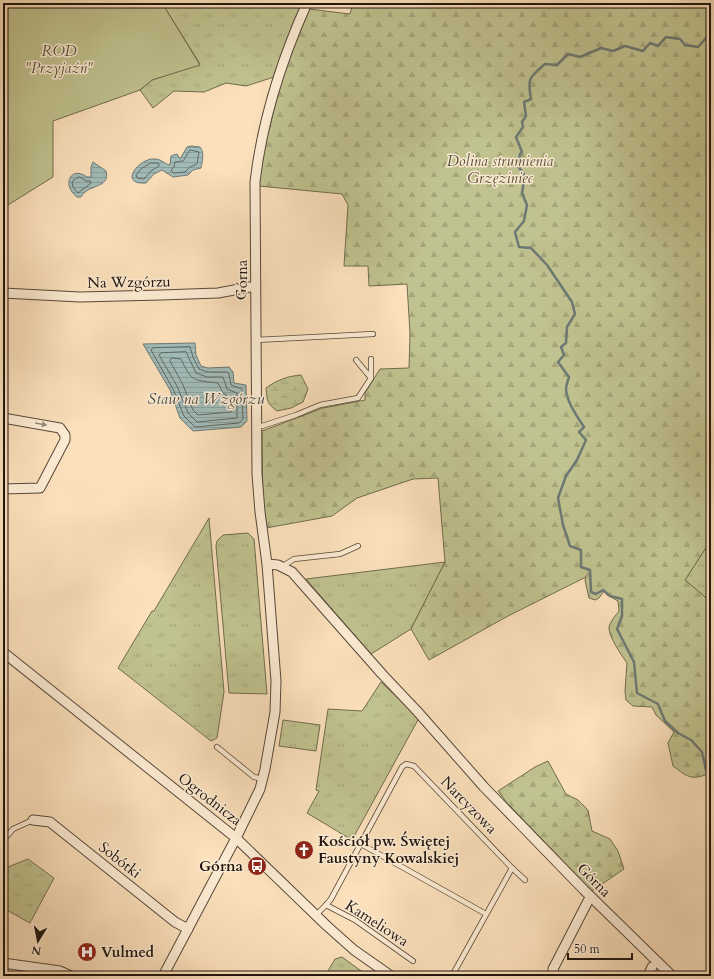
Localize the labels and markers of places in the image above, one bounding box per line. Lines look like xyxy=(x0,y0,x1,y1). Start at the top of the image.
place label: Kościół pw. Świętej Faustyny Kowalskiej xyxy=(318,831,459,868)
church icon: Kościół pw. Świętej Faustyny Kowalskiej xyxy=(293,839,315,861)
bus stop icon: Górna xyxy=(246,855,268,877)
place label: Górna xyxy=(199,856,244,876)
hospital icon: Vulmed xyxy=(76,941,98,963)
place label: Vulmed xyxy=(101,942,154,962)

